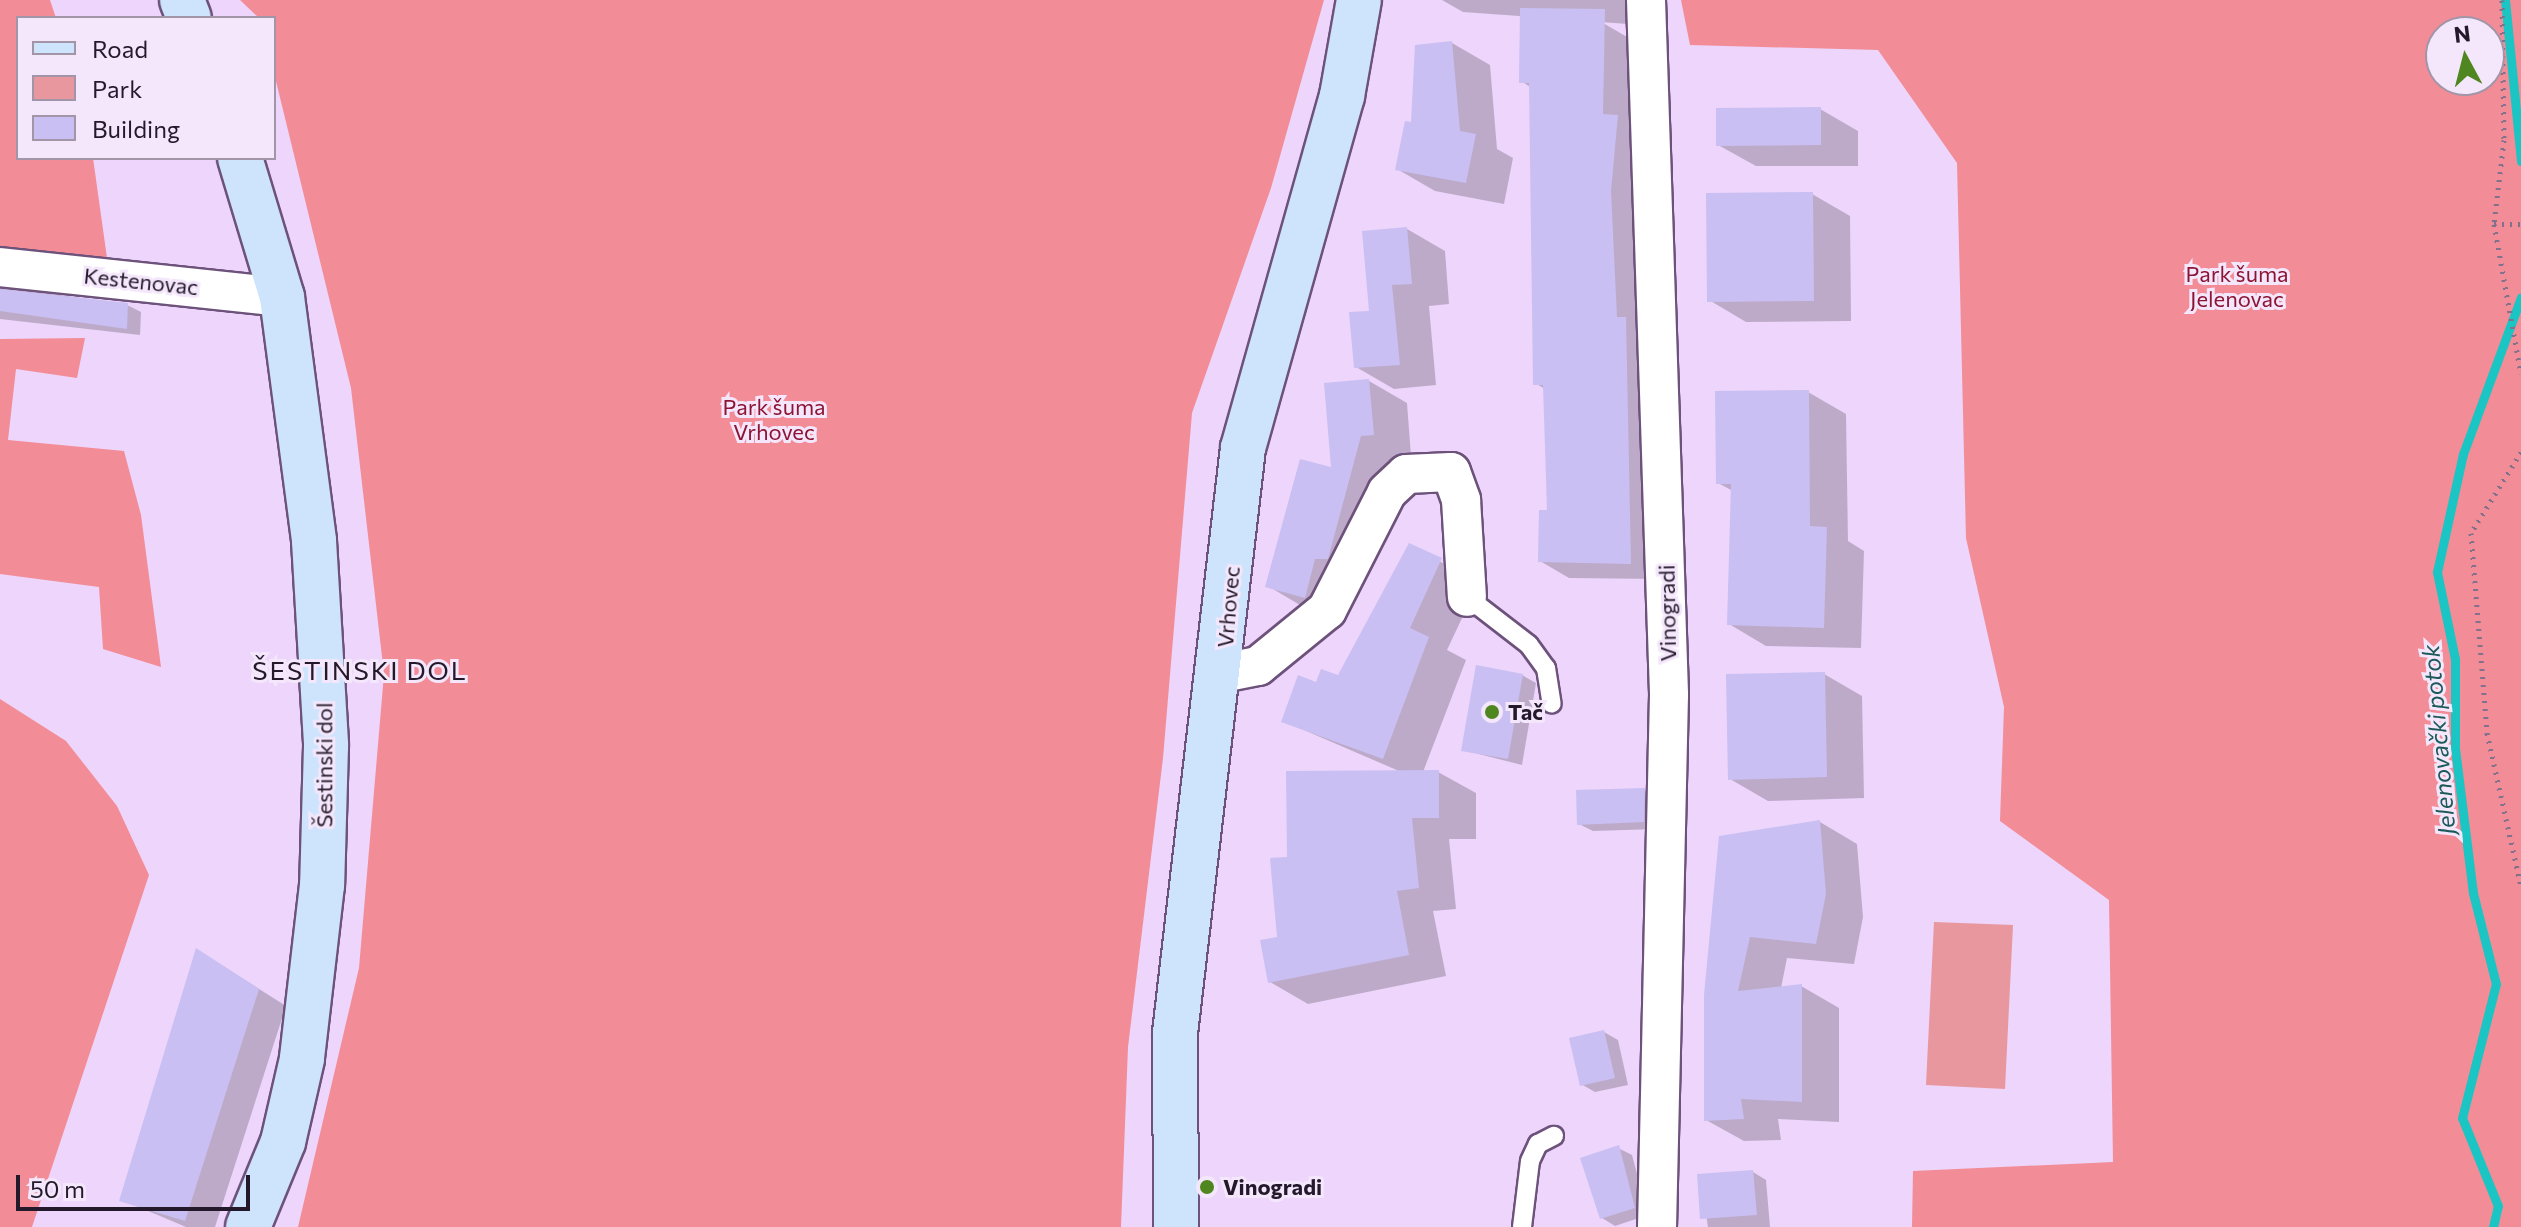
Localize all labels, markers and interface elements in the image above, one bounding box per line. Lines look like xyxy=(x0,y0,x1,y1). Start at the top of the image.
legend xyxy=(16,16,276,160)
north arrow xyxy=(2425,16,2505,96)
text: N xyxy=(2452,19,2472,48)
text: Road xyxy=(92,34,148,63)
text: Park xyxy=(92,74,142,103)
text: Building xyxy=(92,114,180,143)
park label: Park šuma Jelenovac xyxy=(2185,260,2289,312)
street label: Kestenovac xyxy=(83,262,199,300)
park label: Park šuma Vrhovec xyxy=(722,393,826,444)
street label: Vinogradi xyxy=(1653,564,1681,662)
street label: Vrhovec xyxy=(1211,565,1245,649)
water label: Jelenovački potok xyxy=(2415,644,2461,836)
district label: ŠESTINSKI DOL xyxy=(252,654,468,686)
place label: Tač xyxy=(1508,699,1543,725)
street label: Šestinski dol xyxy=(311,703,337,827)
marker: Tač xyxy=(1483,703,1501,721)
scale bar xyxy=(20,1159,254,1209)
text: 50 m xyxy=(30,1174,85,1203)
place label: Vinogradi xyxy=(1223,1174,1322,1200)
marker: Vinogradi xyxy=(1198,1178,1216,1196)

